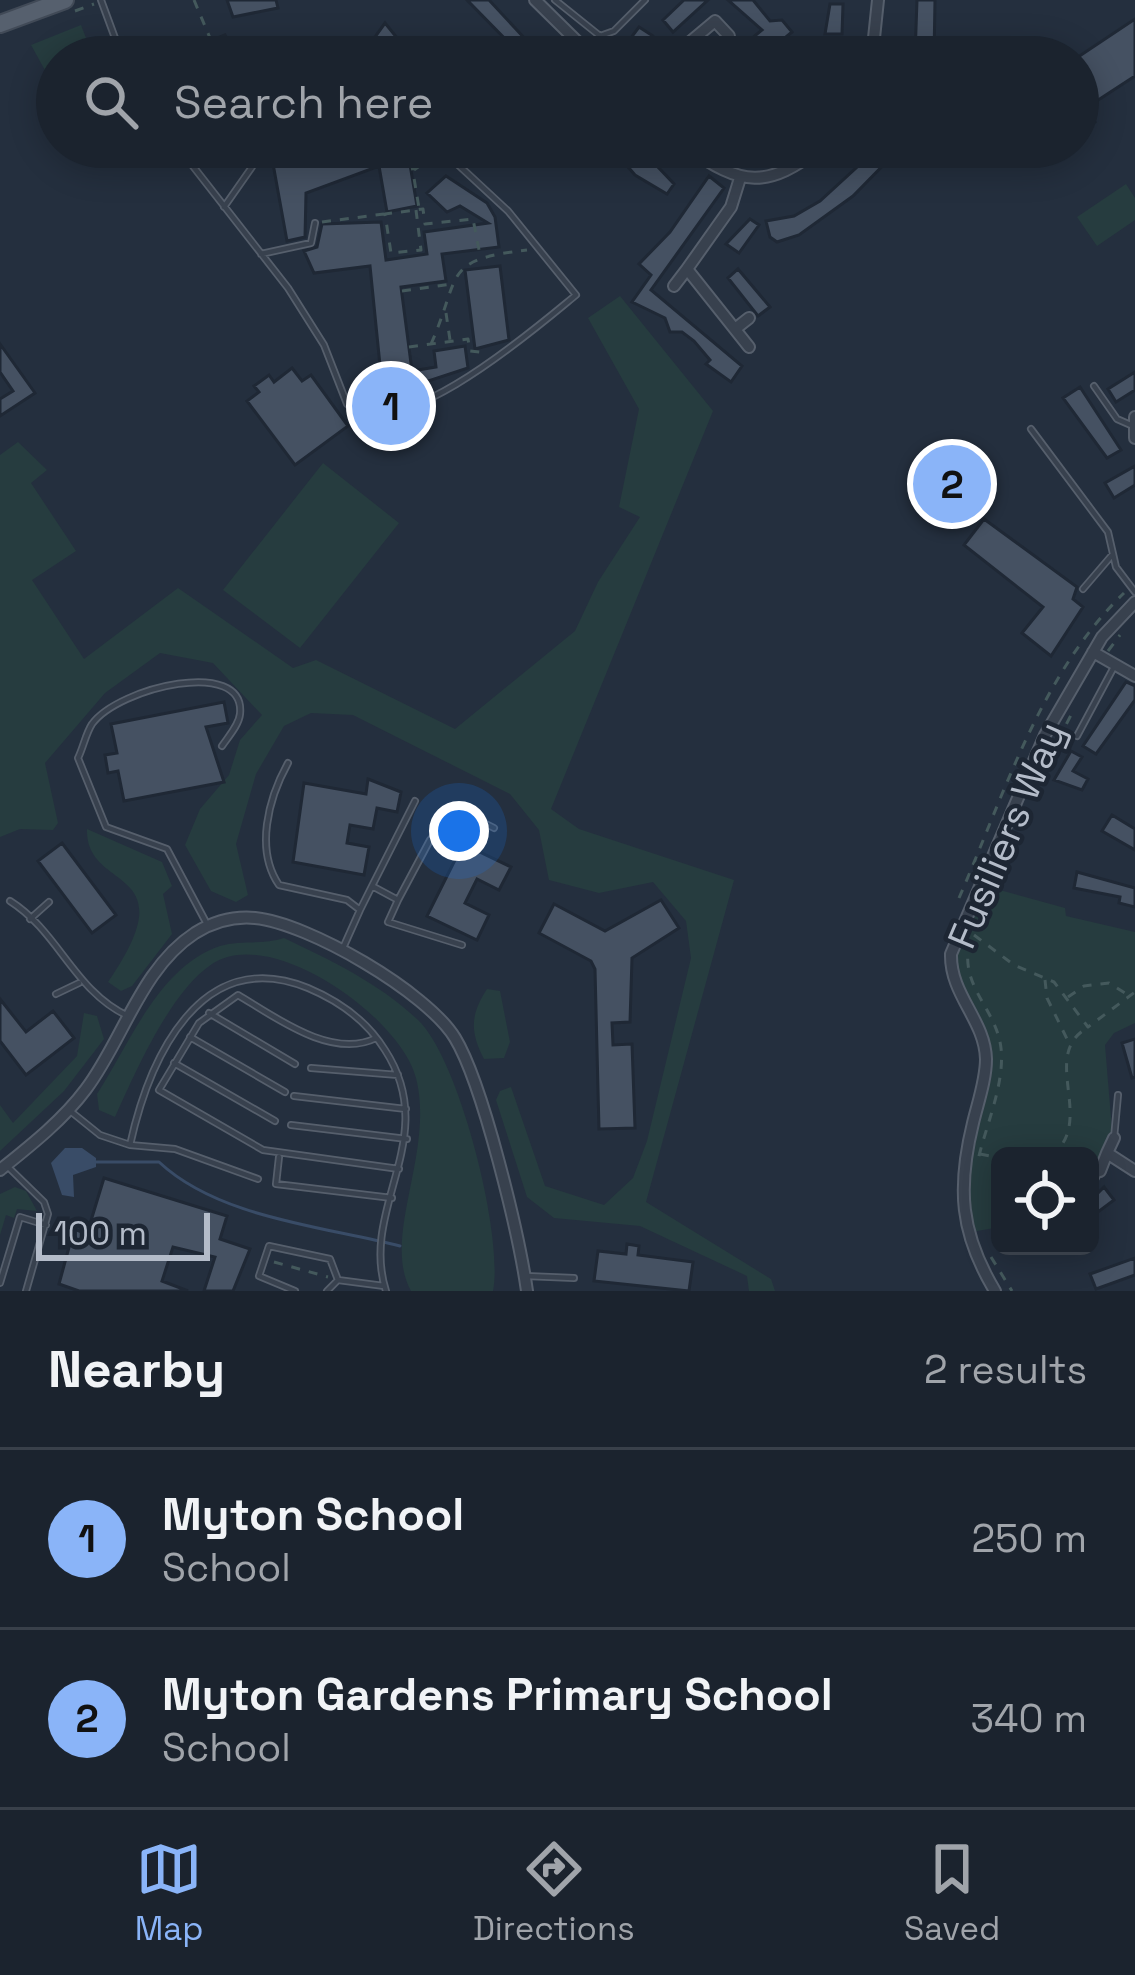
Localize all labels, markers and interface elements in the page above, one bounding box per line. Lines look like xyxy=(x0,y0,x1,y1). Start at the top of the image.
search box xyxy=(36,36,1099,168)
icon: search xyxy=(78,69,144,135)
text: Search here xyxy=(174,74,433,131)
pin: 1 xyxy=(352,361,430,451)
pin: 2 xyxy=(913,439,991,529)
street label: Fusiliers Way xyxy=(937,715,1076,956)
your location xyxy=(429,801,489,861)
map controls xyxy=(991,1147,1099,1255)
button: locate xyxy=(991,1147,1099,1255)
scale bar xyxy=(36,1207,210,1260)
text: 100 m xyxy=(54,1213,147,1255)
text: Nearby xyxy=(48,1337,225,1402)
text: 2 results xyxy=(924,1345,1087,1394)
text: Myton School xyxy=(162,1486,464,1543)
text: 1 xyxy=(78,1514,96,1563)
text: 250 m xyxy=(972,1514,1087,1563)
text: School xyxy=(162,1543,291,1592)
text: Myton Gardens Primary School xyxy=(162,1666,833,1723)
text: 2 xyxy=(75,1694,99,1743)
text: 340 m xyxy=(971,1694,1087,1743)
text: School xyxy=(162,1723,291,1772)
tab: Map xyxy=(135,1836,203,1950)
tab: Directions xyxy=(473,1836,635,1950)
tab: Saved xyxy=(904,1836,1000,1950)

